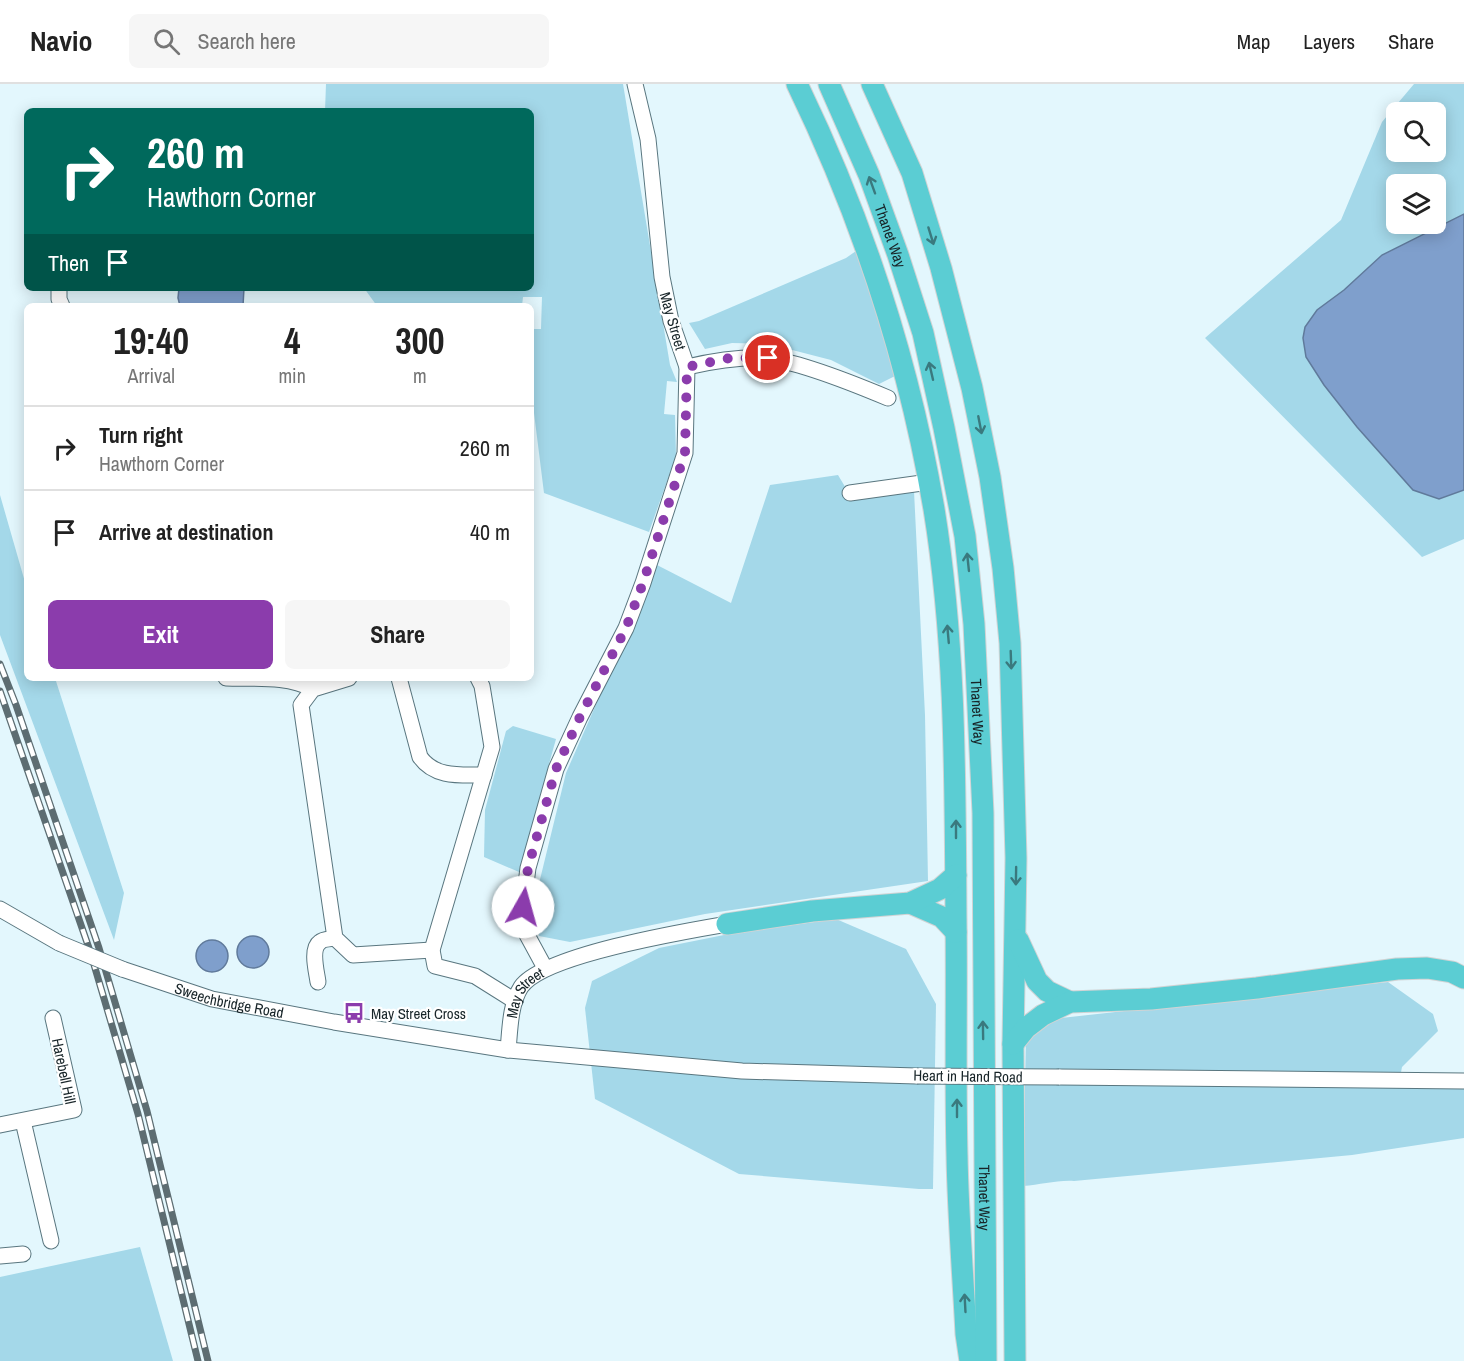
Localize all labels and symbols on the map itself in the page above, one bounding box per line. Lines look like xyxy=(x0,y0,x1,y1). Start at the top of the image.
one-way arrow xyxy=(866,176,877,195)
street label: Thanet Way xyxy=(870,201,912,271)
one-way arrow xyxy=(926,226,937,245)
street label: May Street xyxy=(655,290,691,353)
pin xyxy=(742,332,793,383)
one-way arrow xyxy=(925,361,936,381)
one-way arrow xyxy=(974,415,986,434)
one-way arrow xyxy=(962,553,973,572)
one-way arrow xyxy=(942,625,953,645)
one-way arrow xyxy=(1005,649,1016,669)
street label: Thanet Way xyxy=(966,678,990,746)
one-way arrow xyxy=(950,820,962,840)
one-way arrow xyxy=(1010,865,1022,885)
position arrow xyxy=(491,875,555,939)
street label: May Street xyxy=(501,962,548,1020)
street label: Sweechbridge Road xyxy=(172,977,286,1023)
bus stop icon: May Street Cross xyxy=(342,1001,366,1025)
place label: May Street Cross xyxy=(371,1003,466,1024)
one-way arrow xyxy=(977,1020,989,1040)
street label: Harebell Hill xyxy=(47,1036,81,1106)
street label: Heart in Hand Road xyxy=(913,1065,1023,1087)
one-way arrow xyxy=(951,1099,963,1119)
street label: Thanet Way xyxy=(974,1165,996,1231)
one-way arrow xyxy=(959,1293,970,1313)

